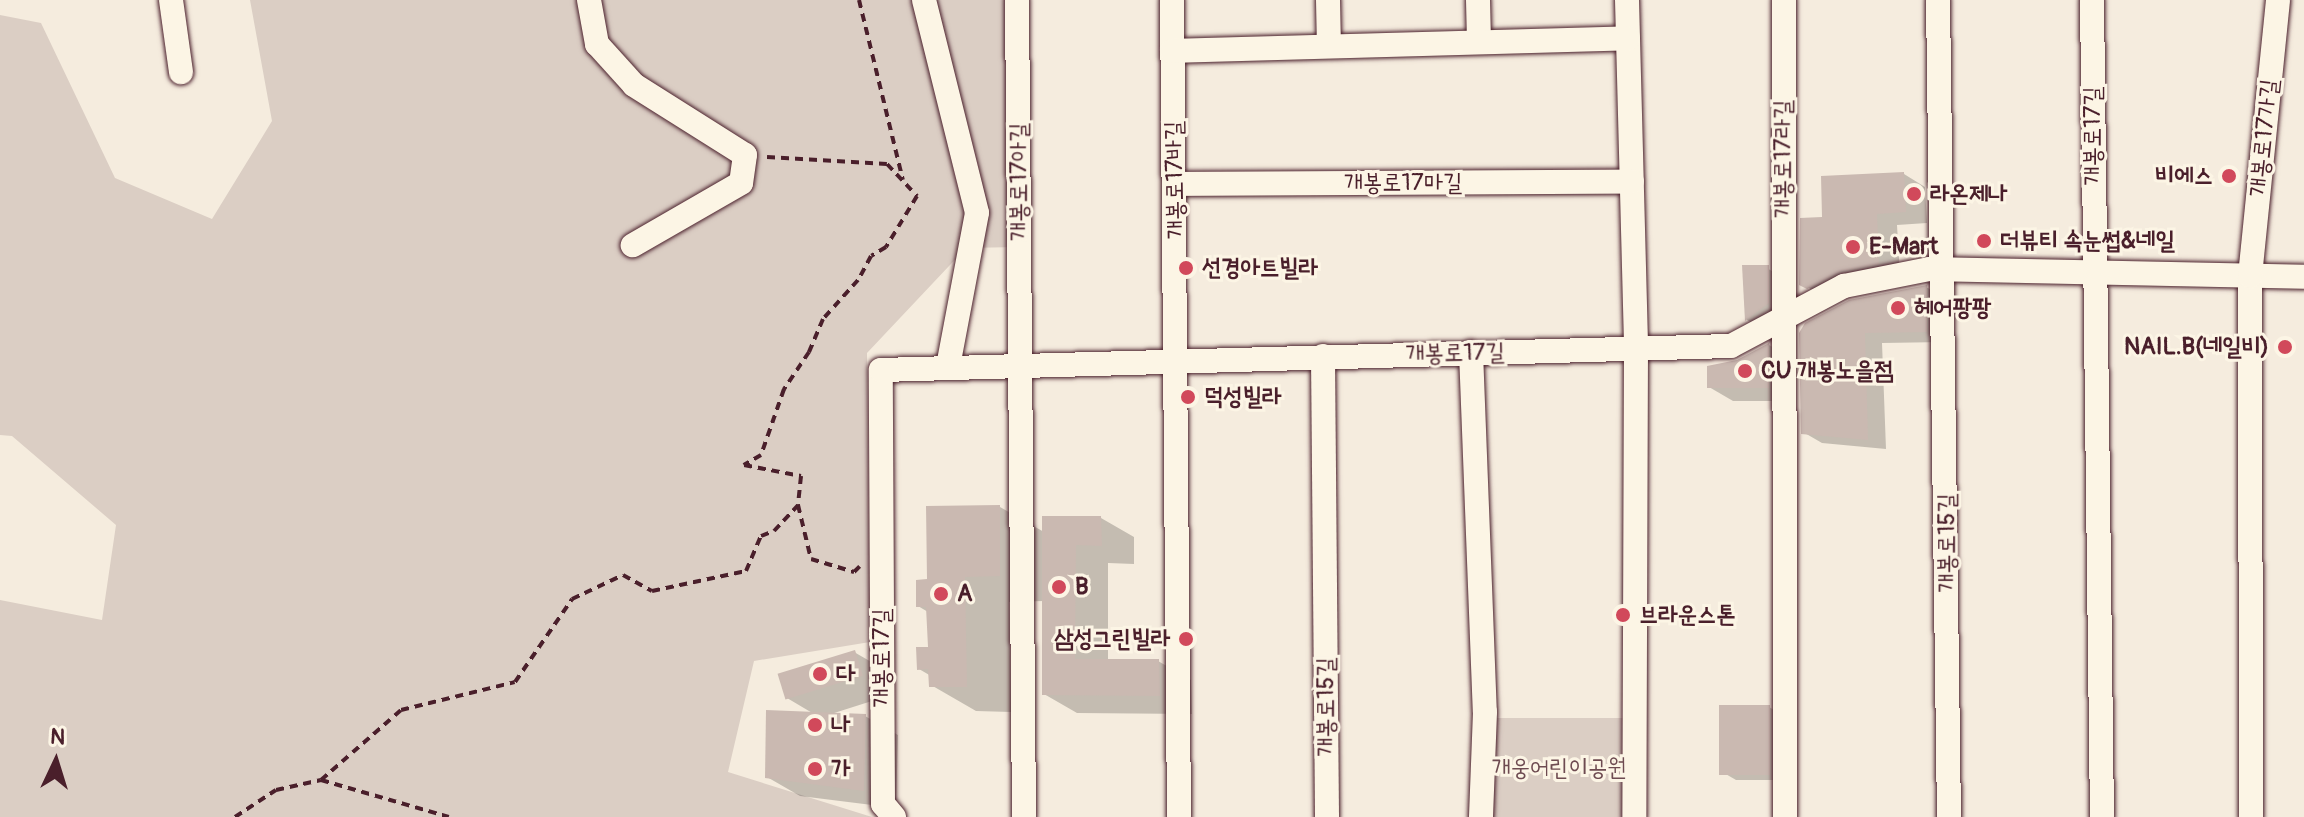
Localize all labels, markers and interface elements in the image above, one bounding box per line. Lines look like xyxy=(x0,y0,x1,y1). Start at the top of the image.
street label: 개봉로17가길 xyxy=(2243,77,2285,199)
street label: 개봉로17길 xyxy=(2079,86,2107,186)
street label: 개봉로17라길 xyxy=(1769,100,1797,218)
street label: 개봉로17바길 xyxy=(1160,120,1190,240)
street label: 개봉로17아길 xyxy=(1005,123,1033,241)
place label: 비에스 xyxy=(2155,162,2213,190)
marker: 비에스 xyxy=(2220,167,2238,185)
street label: 개봉로17마길 xyxy=(1344,169,1462,197)
place label: 라온제나 xyxy=(1930,180,2007,208)
marker: 라온제나 xyxy=(1905,185,1923,203)
place label: 더뷰티 속눈썹&네일 xyxy=(2000,227,2175,255)
marker: 더뷰티 속눈썹&네일 xyxy=(1975,232,1993,250)
place label: E-Mart xyxy=(1869,233,1938,261)
marker: E-Mart xyxy=(1844,238,1862,256)
place label: 선경아트빌라 xyxy=(1202,254,1318,282)
marker: 선경아트빌라 xyxy=(1177,259,1195,277)
place label: 헤어팡팡 xyxy=(1914,294,1991,322)
marker: 헤어팡팡 xyxy=(1889,299,1907,317)
place label: NAIL.B(네일비) xyxy=(2124,333,2269,361)
street label: 개봉로17길 xyxy=(1405,338,1505,368)
marker: NAIL.B(네일비) xyxy=(2276,338,2294,356)
place label: CU 개봉노을점 xyxy=(1761,357,1893,385)
marker: CU 개봉노을점 xyxy=(1736,362,1754,380)
place label: 덕성빌라 xyxy=(1204,383,1281,411)
marker: 덕성빌라 xyxy=(1179,388,1197,406)
street label: 개봉로15길 xyxy=(1933,493,1961,593)
place label: B xyxy=(1075,573,1089,601)
marker: B xyxy=(1050,578,1068,596)
place label: A xyxy=(957,580,973,608)
marker: A xyxy=(932,585,950,603)
place label: 브라운스톤 xyxy=(1639,601,1736,629)
marker: 브라운스톤 xyxy=(1614,606,1632,624)
street label: 개봉로17길 xyxy=(868,608,896,708)
place label: 삼성그린빌라 xyxy=(1054,625,1170,653)
marker: 삼성그린빌라 xyxy=(1177,630,1195,648)
street label: 개봉로15길 xyxy=(1312,657,1340,757)
place label: 다 xyxy=(836,660,855,688)
marker: 다 xyxy=(811,665,829,683)
place label: 나 xyxy=(831,711,850,739)
marker: 나 xyxy=(806,716,824,734)
north arrow xyxy=(16,721,96,801)
text: N xyxy=(49,723,66,752)
park label: 개웅어린이공원 xyxy=(1491,754,1627,782)
place label: 가 xyxy=(831,755,850,783)
marker: 가 xyxy=(806,760,824,778)

